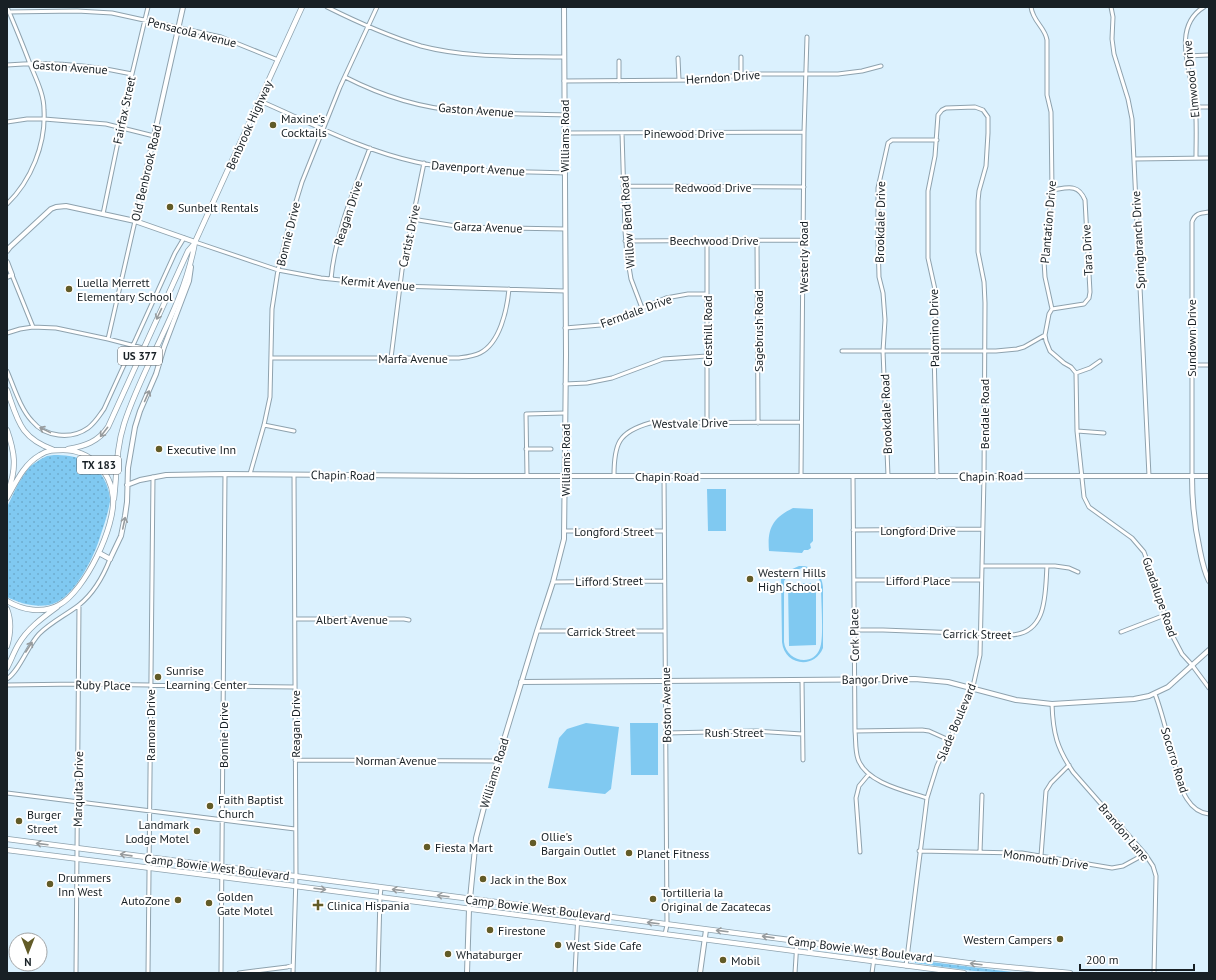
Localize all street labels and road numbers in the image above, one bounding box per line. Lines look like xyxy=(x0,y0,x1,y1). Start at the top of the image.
street label: Pensacola Avenue xyxy=(146,14,238,50)
street label: Elmwood Drive xyxy=(1179,40,1203,118)
street label: Gaston Avenue xyxy=(32,57,108,77)
street label: Herndon Drive xyxy=(685,67,761,87)
street label: Fairfax Street xyxy=(110,75,138,145)
street label: Benbrook Highway xyxy=(223,78,276,172)
street label: Gaston Avenue xyxy=(438,100,514,120)
street label: Williams Road xyxy=(557,100,572,172)
street label: Old Benbrook Road xyxy=(128,123,164,223)
street label: Pinewood Drive xyxy=(644,126,724,141)
street label: Davenport Avenue xyxy=(431,157,525,179)
street label: Willow Bend Road xyxy=(616,175,638,269)
street label: Reagan Drive xyxy=(330,179,366,247)
street label: Redwood Drive xyxy=(674,180,752,195)
street label: Plantation Drive xyxy=(1037,180,1059,264)
street label: Brookdale Drive xyxy=(872,181,888,263)
street label: Springbranch Drive xyxy=(1128,191,1148,289)
street label: Bonnie Drive xyxy=(273,200,303,268)
street label: Cartist Drive xyxy=(395,203,423,269)
street label: Garza Avenue xyxy=(453,218,523,236)
street label: Westerly Road xyxy=(796,221,811,293)
street label: Tara Drive xyxy=(1078,224,1096,276)
street label: Beechwood Drive xyxy=(669,233,759,248)
street label: Kermit Avenue xyxy=(340,272,416,294)
street label: Palomino Drive xyxy=(926,289,942,367)
street label: Sagebrush Road xyxy=(751,290,766,372)
street label: Ferndale Drive xyxy=(598,291,674,331)
street label: Cresthill Road xyxy=(700,295,715,367)
street label: Sundown Drive xyxy=(1184,299,1199,377)
road number: US 377 xyxy=(118,347,162,365)
street label: Marfa Avenue xyxy=(378,351,448,366)
street label: Brookdale Road xyxy=(877,374,895,454)
street label: Bendale Road xyxy=(977,379,992,449)
street label: Westvale Drive xyxy=(652,415,728,431)
street label: Williams Road xyxy=(558,424,573,496)
road number: TX 183 xyxy=(77,456,121,474)
street label: Chapin Road xyxy=(311,467,375,483)
street label: Chapin Road xyxy=(959,468,1023,484)
street label: Chapin Road xyxy=(635,469,699,484)
street label: Longford Drive xyxy=(880,523,956,538)
street label: Longford Street xyxy=(574,524,654,539)
street label: Guadalupe Road xyxy=(1139,555,1181,639)
street label: Lifford Street xyxy=(575,573,643,589)
street label: Lifford Place xyxy=(886,573,950,588)
street label: Cork Place xyxy=(846,608,862,662)
street label: Albert Avenue xyxy=(316,612,388,627)
street label: Carrick Street xyxy=(567,624,635,639)
street label: Carrick Street xyxy=(943,626,1011,642)
street label: Boston Avenue xyxy=(658,667,674,743)
street label: Bangor Drive xyxy=(842,671,908,687)
street label: Ruby Place xyxy=(75,677,131,693)
street label: Slade Boulevard xyxy=(933,681,979,763)
street label: Ramona Drive xyxy=(143,689,158,761)
street label: Reagan Drive xyxy=(288,690,303,758)
street label: Bonnie Drive xyxy=(216,702,231,768)
street label: Rush Street xyxy=(705,725,763,740)
street label: Socorro Road xyxy=(1158,725,1192,795)
street label: Williams Road xyxy=(476,736,512,810)
street label: Marquita Drive xyxy=(70,751,86,827)
street label: Norman Avenue xyxy=(355,753,437,768)
street label: Brandon Lane xyxy=(1095,800,1153,864)
street label: Monmouth Drive xyxy=(1002,846,1090,872)
street label: Camp Bowie West Boulevard xyxy=(144,851,290,883)
street label: Camp Bowie West Boulevard xyxy=(465,892,611,924)
street label: Camp Bowie West Boulevard xyxy=(787,933,933,965)

